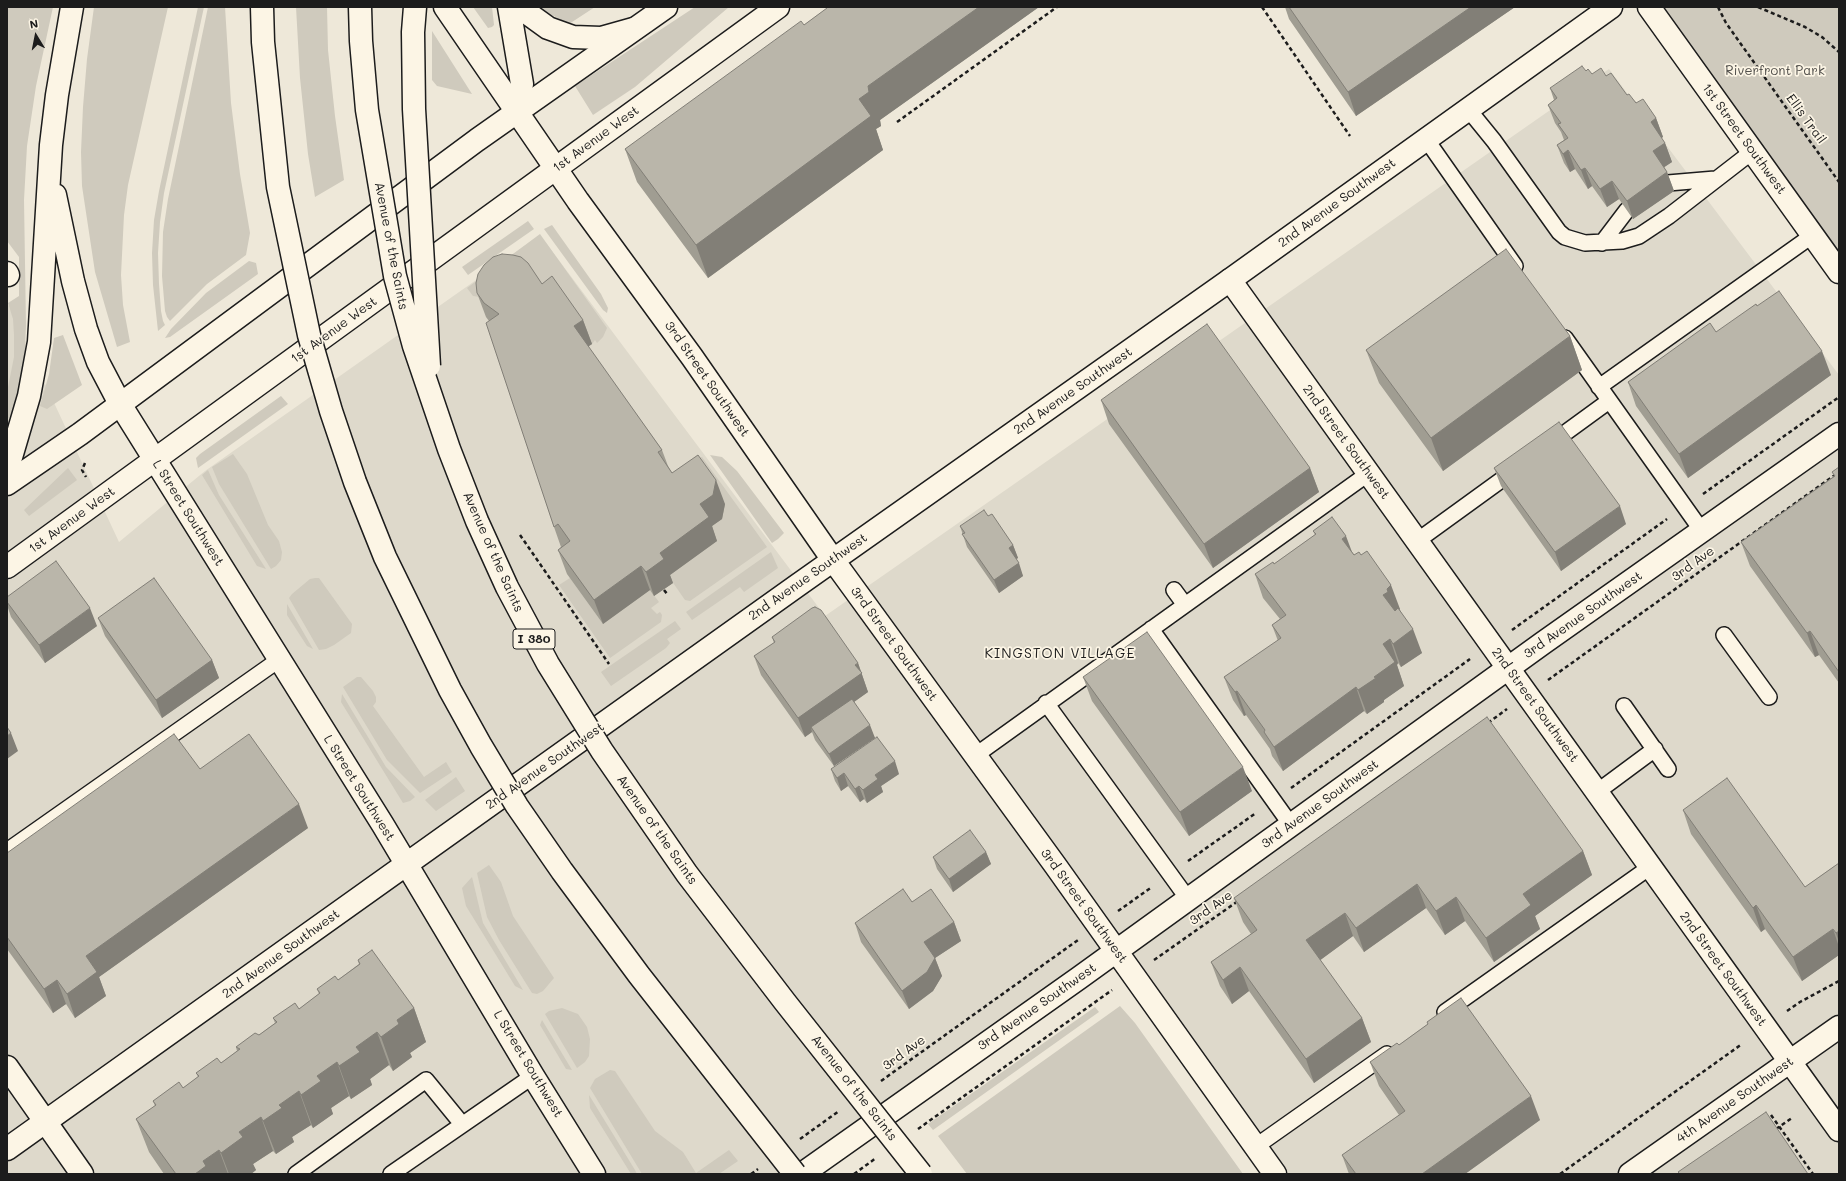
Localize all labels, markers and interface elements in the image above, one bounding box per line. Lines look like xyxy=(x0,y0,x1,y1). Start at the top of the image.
north arrow xyxy=(16,16,56,56)
text: N xyxy=(28,16,39,32)
park label: Riverfront Park xyxy=(1725,63,1825,79)
street label: 1st Street Southwest xyxy=(1699,81,1789,197)
street label: Ellis Trail xyxy=(1783,91,1829,147)
street label: 1st Avenue West xyxy=(550,103,642,175)
street label: 2nd Avenue Southwest xyxy=(1275,155,1399,251)
street label: Avenue of the Saints xyxy=(371,181,411,311)
street label: 1st Avenue West xyxy=(288,294,380,366)
street label: 3rd Street Southwest xyxy=(661,318,753,440)
street label: 2nd Avenue Southwest xyxy=(1011,344,1135,438)
street label: 2nd Street Southwest xyxy=(1299,382,1393,502)
street label: L Street Southwest xyxy=(149,457,227,569)
street label: 1st Avenue West xyxy=(26,484,118,556)
street label: Avenue of the Saints xyxy=(459,489,527,615)
street label: 2nd Avenue Southwest xyxy=(746,530,870,624)
street label: 3rd Ave xyxy=(1669,543,1717,585)
street label: 3rd Avenue Southwest xyxy=(1521,568,1645,662)
street label: 3rd Street Southwest xyxy=(847,584,941,704)
road number: I 380 xyxy=(513,629,555,649)
street label: 2nd Street Southwest xyxy=(1488,645,1582,765)
district label: KINGSTON VILLAGE xyxy=(985,646,1135,662)
street label: 2nd Avenue Southwest xyxy=(483,719,607,813)
street label: L Street Southwest xyxy=(320,732,398,844)
street label: 3rd Avenue Southwest xyxy=(1258,756,1382,852)
street label: Avenue of the Saints xyxy=(613,772,701,888)
street label: 3rd Street Southwest xyxy=(1037,846,1131,966)
street label: 3rd Ave xyxy=(1186,888,1236,928)
street label: 2nd Avenue Southwest xyxy=(219,906,343,1002)
street label: 2nd Street Southwest xyxy=(1676,909,1770,1029)
street label: 3rd Avenue Southwest xyxy=(975,960,1099,1054)
street label: L Street Southwest xyxy=(490,1008,566,1120)
street label: Avenue of the Saints xyxy=(808,1032,900,1144)
street label: 3rd Ave xyxy=(880,1032,928,1074)
street label: 4th Avenue Southwest xyxy=(1673,1054,1797,1146)

